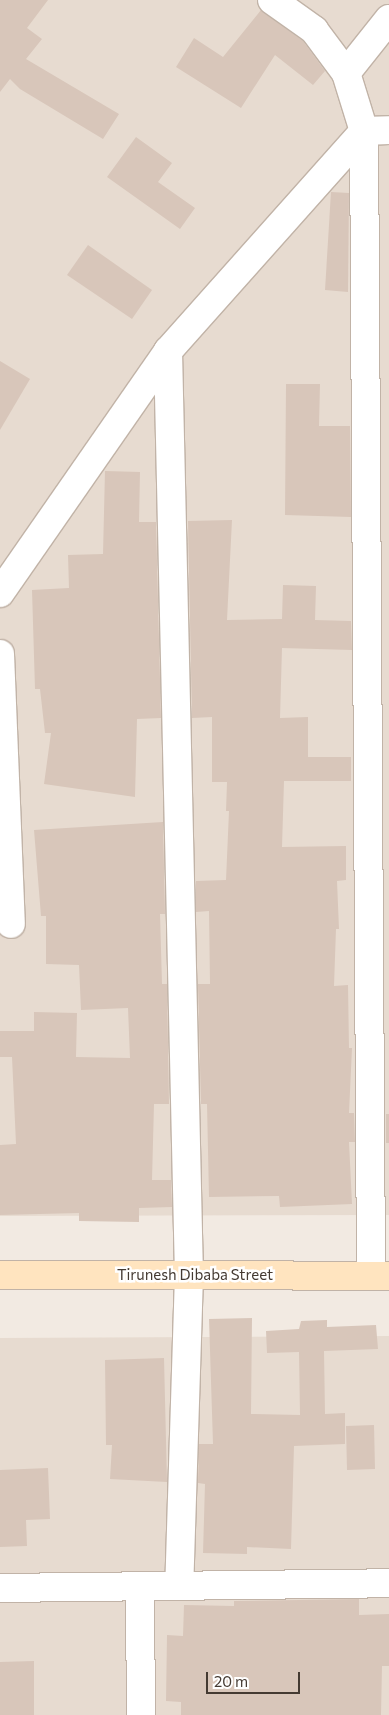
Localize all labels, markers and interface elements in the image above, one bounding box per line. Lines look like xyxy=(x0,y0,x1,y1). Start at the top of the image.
street label: Tirunesh Dibaba Street xyxy=(117,1266,273,1284)
scale bar xyxy=(209,1662,303,1694)
text: 20 m xyxy=(214,1672,248,1690)

